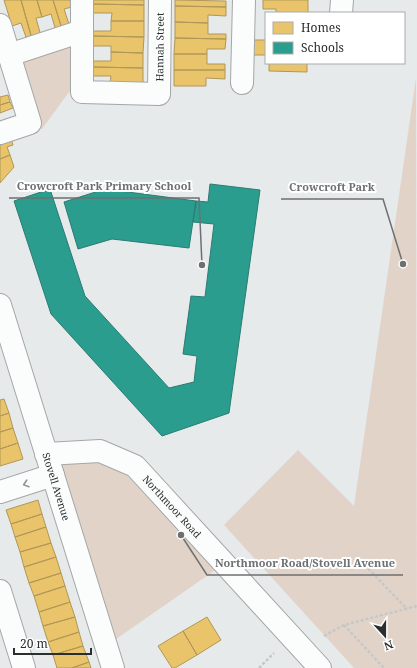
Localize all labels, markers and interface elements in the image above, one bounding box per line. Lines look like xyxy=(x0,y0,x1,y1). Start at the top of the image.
street label: Hannah Street xyxy=(152,12,167,82)
legend xyxy=(265,12,405,64)
text: Homes xyxy=(301,19,341,36)
text: Schools xyxy=(301,39,344,56)
callout: Crowcroft Park Primary School xyxy=(9,175,199,198)
callout: Crowcroft Park xyxy=(281,176,383,199)
text: Crowcroft Park Primary School xyxy=(17,178,191,193)
text: Crowcroft Park xyxy=(289,179,375,194)
street label: Stovell Avenue xyxy=(39,451,74,522)
street label: Northmoor Road xyxy=(140,472,204,541)
one-way arrow xyxy=(23,479,30,487)
callout: Northmoor Road/Stovell Avenue xyxy=(207,552,403,575)
text: Northmoor Road/Stovell Avenue xyxy=(215,555,395,570)
north arrow xyxy=(365,616,405,656)
scale bar xyxy=(14,630,91,656)
text: 20 m xyxy=(20,635,48,652)
text: N xyxy=(382,637,395,654)

